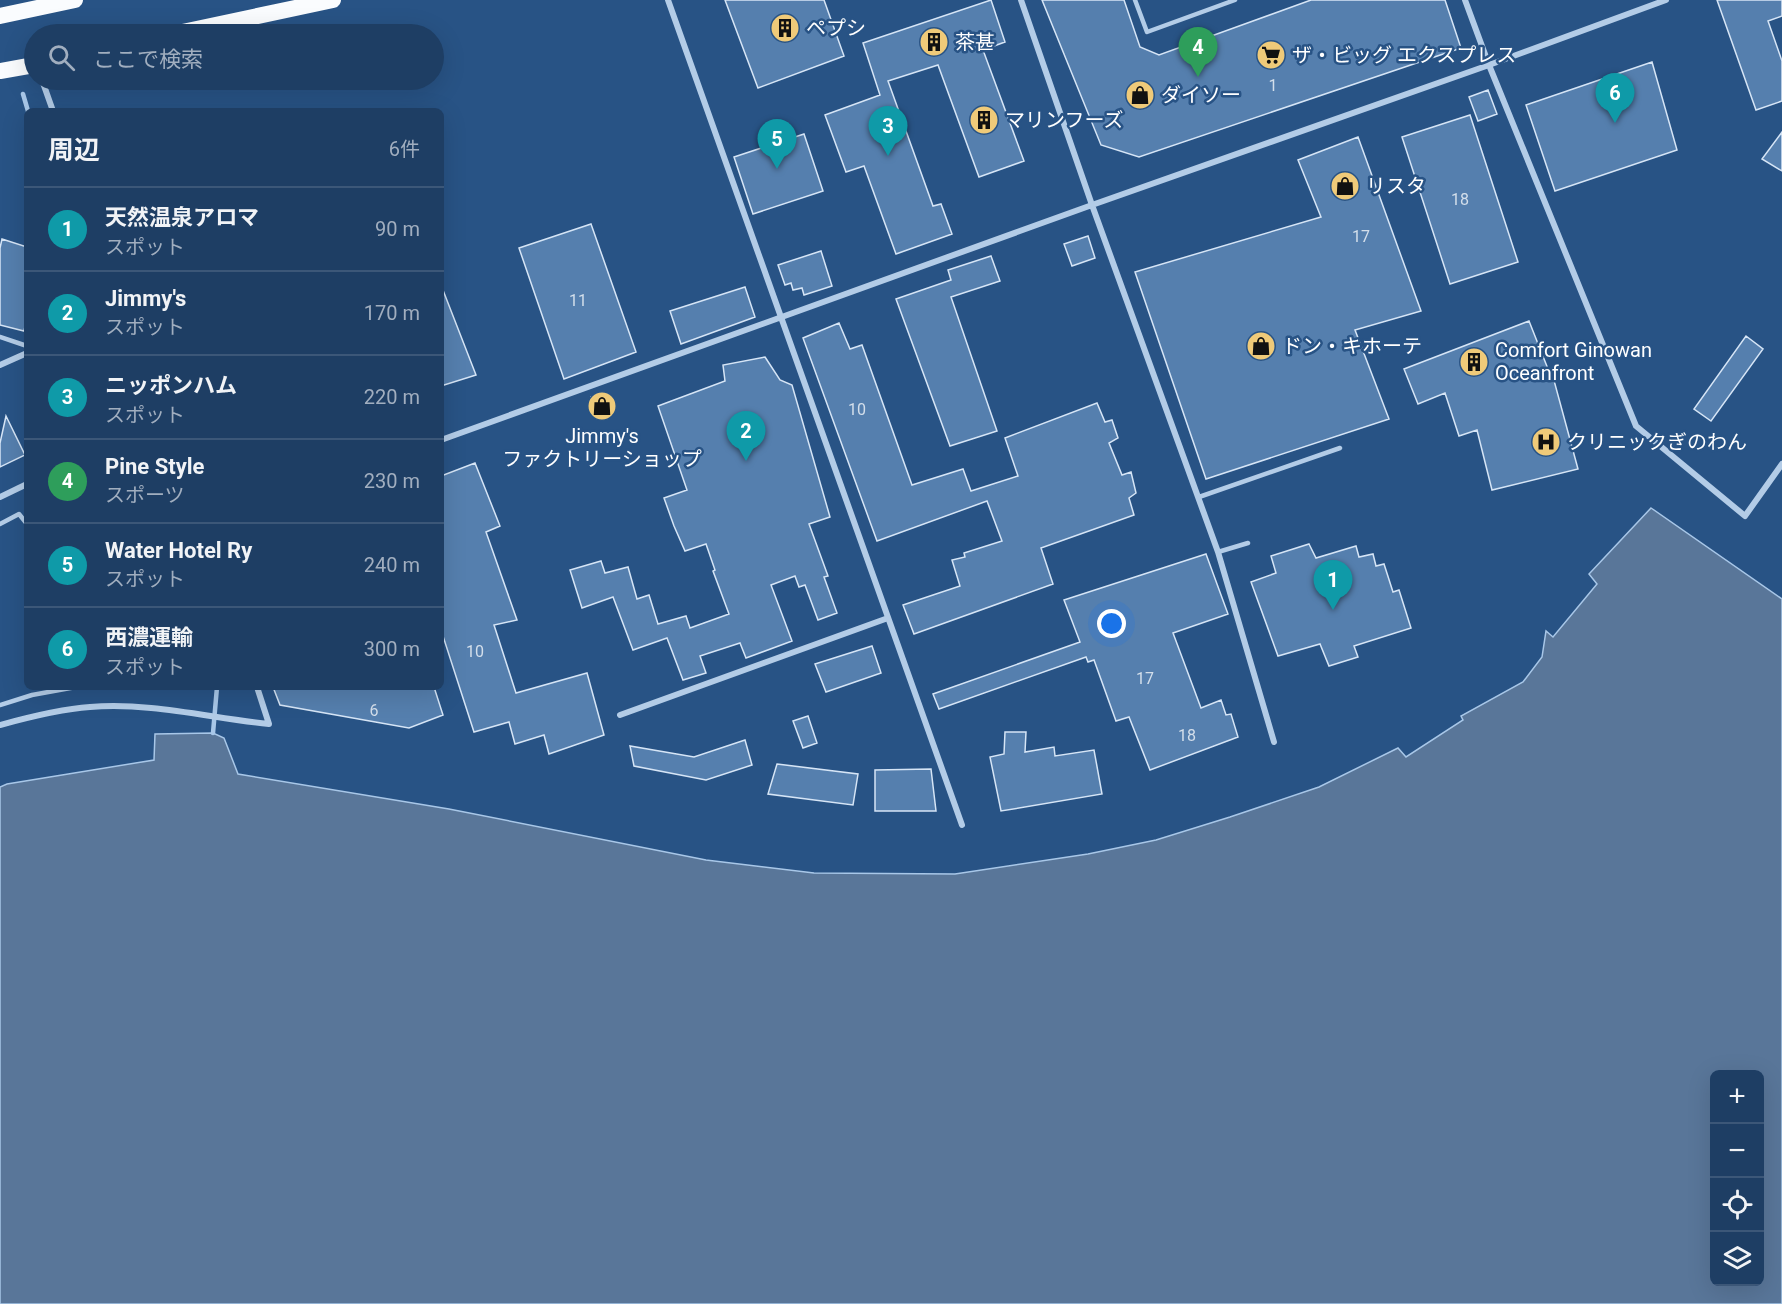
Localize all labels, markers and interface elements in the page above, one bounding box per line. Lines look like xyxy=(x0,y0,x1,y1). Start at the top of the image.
building icon: ペプシ xyxy=(769,12,801,44)
place label: ペプシ xyxy=(806,16,866,40)
search box xyxy=(24,24,444,90)
building icon: 茶甚 xyxy=(918,26,950,58)
pin: 4 xyxy=(1178,28,1218,77)
place label: 茶甚 xyxy=(955,30,995,54)
supermarket icon: ザ・ビッグ エクスプレス xyxy=(1255,39,1287,71)
icon: search xyxy=(45,41,78,74)
place label: ザ・ビッグ エクスプレス xyxy=(1292,43,1516,67)
text: ここで検索 xyxy=(93,47,203,72)
pin: 6 xyxy=(1596,74,1634,123)
house number: 1 xyxy=(1269,76,1278,95)
shop icon: ダイソー xyxy=(1124,79,1156,111)
place label: ダイソー xyxy=(1161,83,1241,107)
building icon: マリンフーズ xyxy=(968,104,1000,136)
pin: 3 xyxy=(868,106,908,156)
place label: マリンフーズ xyxy=(1005,108,1123,132)
pin: 5 xyxy=(758,120,796,169)
text: 周辺 xyxy=(48,135,100,165)
text: 6件 xyxy=(389,137,420,161)
shop icon: リスタ xyxy=(1329,170,1361,202)
place label: リスタ xyxy=(1366,174,1426,198)
house number: 18 xyxy=(1451,190,1469,209)
text: 天然温泉アロマ xyxy=(105,205,259,230)
text: 1 xyxy=(62,217,73,241)
text: 90 m xyxy=(375,217,420,241)
house number: 17 xyxy=(1352,227,1370,246)
text: スポット xyxy=(105,235,185,259)
text: Jimmy's xyxy=(105,286,186,311)
house number: 11 xyxy=(569,291,587,310)
text: 2 xyxy=(62,301,73,325)
text: 170 m xyxy=(364,301,420,325)
text: スポット xyxy=(105,315,185,339)
shop icon: ドン・キホーテ xyxy=(1245,330,1277,362)
place label: ドン・キホーテ xyxy=(1282,334,1422,358)
place label: Comfort Ginowan Oceanfront xyxy=(1495,338,1652,385)
building icon: Comfort Ginowan Oceanfront xyxy=(1458,346,1490,378)
text: ニッポンハム xyxy=(105,373,237,398)
text: 3 xyxy=(62,385,73,409)
text: 220 m xyxy=(364,385,420,409)
shop icon: Jimmy's ファクトリーショップ xyxy=(586,390,618,422)
house number: 10 xyxy=(848,400,866,419)
text: スポット xyxy=(105,403,185,427)
pin: 2 xyxy=(726,412,766,461)
place label: Jimmy's ファクトリーショップ xyxy=(502,424,702,471)
hospital icon: クリニックぎのわん xyxy=(1530,426,1562,458)
place label: クリニックぎのわん xyxy=(1567,430,1747,454)
text: Pine Style xyxy=(105,454,204,479)
text: 4 xyxy=(62,469,73,493)
text: 230 m xyxy=(364,469,420,493)
text: スポーツ xyxy=(105,483,185,507)
text: Water Hotel Ry xyxy=(105,538,252,563)
text: 5 xyxy=(62,553,73,577)
text: 240 m xyxy=(364,553,420,577)
pin: 1 xyxy=(1314,560,1352,610)
text: スポット xyxy=(105,567,185,591)
your location xyxy=(1097,609,1126,638)
text: 西濃運輸 xyxy=(105,625,193,650)
text: 6 xyxy=(62,637,73,661)
text: 300 m xyxy=(364,637,420,661)
house number: 10 xyxy=(466,642,484,661)
text: スポット xyxy=(105,655,185,679)
house number: 17 xyxy=(1136,669,1154,688)
house number: 6 xyxy=(370,701,379,720)
house number: 18 xyxy=(1178,726,1196,745)
map controls xyxy=(1710,1070,1764,1286)
button: + xyxy=(1710,1070,1764,1124)
button: − xyxy=(1710,1124,1764,1178)
button: locate xyxy=(1710,1178,1764,1232)
button: layers xyxy=(1710,1232,1764,1286)

